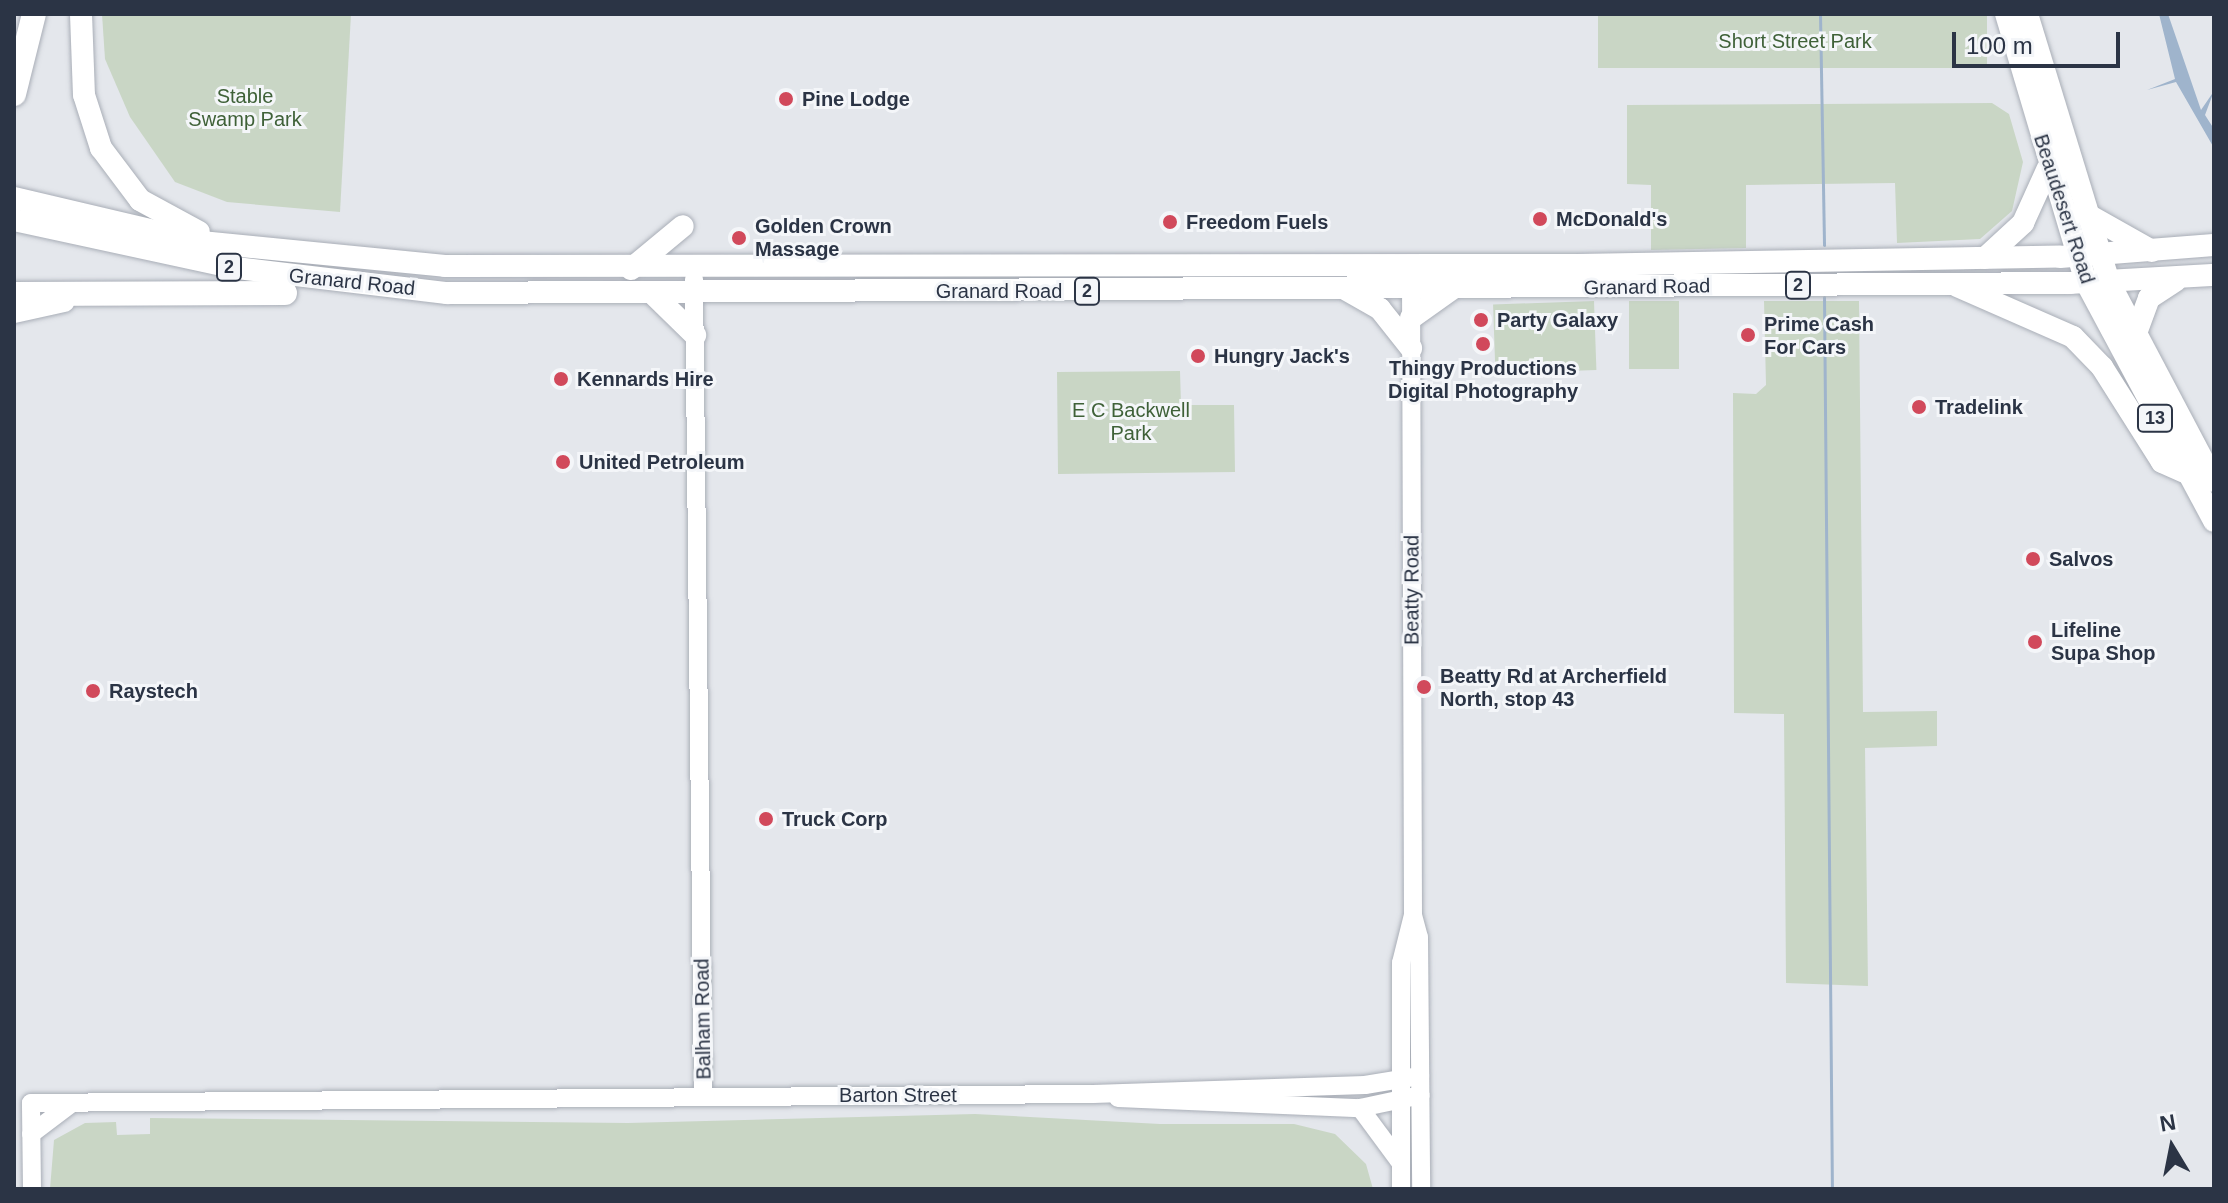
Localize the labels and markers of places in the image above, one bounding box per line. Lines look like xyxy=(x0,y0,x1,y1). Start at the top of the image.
place label: Pine Lodge xyxy=(802,87,910,111)
marker: Pine Lodge xyxy=(777,90,795,108)
place label: McDonald's xyxy=(1556,207,1667,231)
place label: Freedom Fuels xyxy=(1186,210,1328,234)
marker: McDonald's xyxy=(1531,210,1549,228)
marker: Freedom Fuels xyxy=(1161,213,1179,231)
place label: Golden Crown Massage xyxy=(755,214,892,261)
marker: Golden Crown Massage xyxy=(730,229,748,247)
place label: Party Galaxy xyxy=(1497,308,1618,332)
marker: Party Galaxy xyxy=(1472,311,1490,329)
place label: Prime Cash For Cars xyxy=(1764,312,1874,359)
marker: Prime Cash For Cars xyxy=(1739,326,1757,344)
marker: Thingy Productions Digital Photography xyxy=(1474,335,1492,353)
place label: Hungry Jack's xyxy=(1214,344,1350,368)
marker: Hungry Jack's xyxy=(1189,347,1207,365)
place label: Thingy Productions Digital Photography xyxy=(1388,356,1578,403)
place label: Kennards Hire xyxy=(577,367,714,391)
marker: Kennards Hire xyxy=(552,370,570,388)
place label: Tradelink xyxy=(1935,395,2023,419)
marker: Tradelink xyxy=(1910,398,1928,416)
place label: United Petroleum xyxy=(579,450,745,474)
marker: United Petroleum xyxy=(554,453,572,471)
place label: Salvos xyxy=(2049,547,2113,571)
marker: Salvos xyxy=(2024,550,2042,568)
place label: Lifeline Supa Shop xyxy=(2051,618,2155,665)
marker: Lifeline Supa Shop xyxy=(2026,633,2044,651)
place label: Beatty Rd at Archerfield North, stop 43 xyxy=(1440,664,1668,711)
marker: Beatty Rd at Archerfield North, stop 43 xyxy=(1415,678,1433,696)
place label: Raystech xyxy=(109,679,198,703)
marker: Raystech xyxy=(84,682,102,700)
place label: Truck Corp xyxy=(782,807,888,831)
marker: Truck Corp xyxy=(757,810,775,828)

